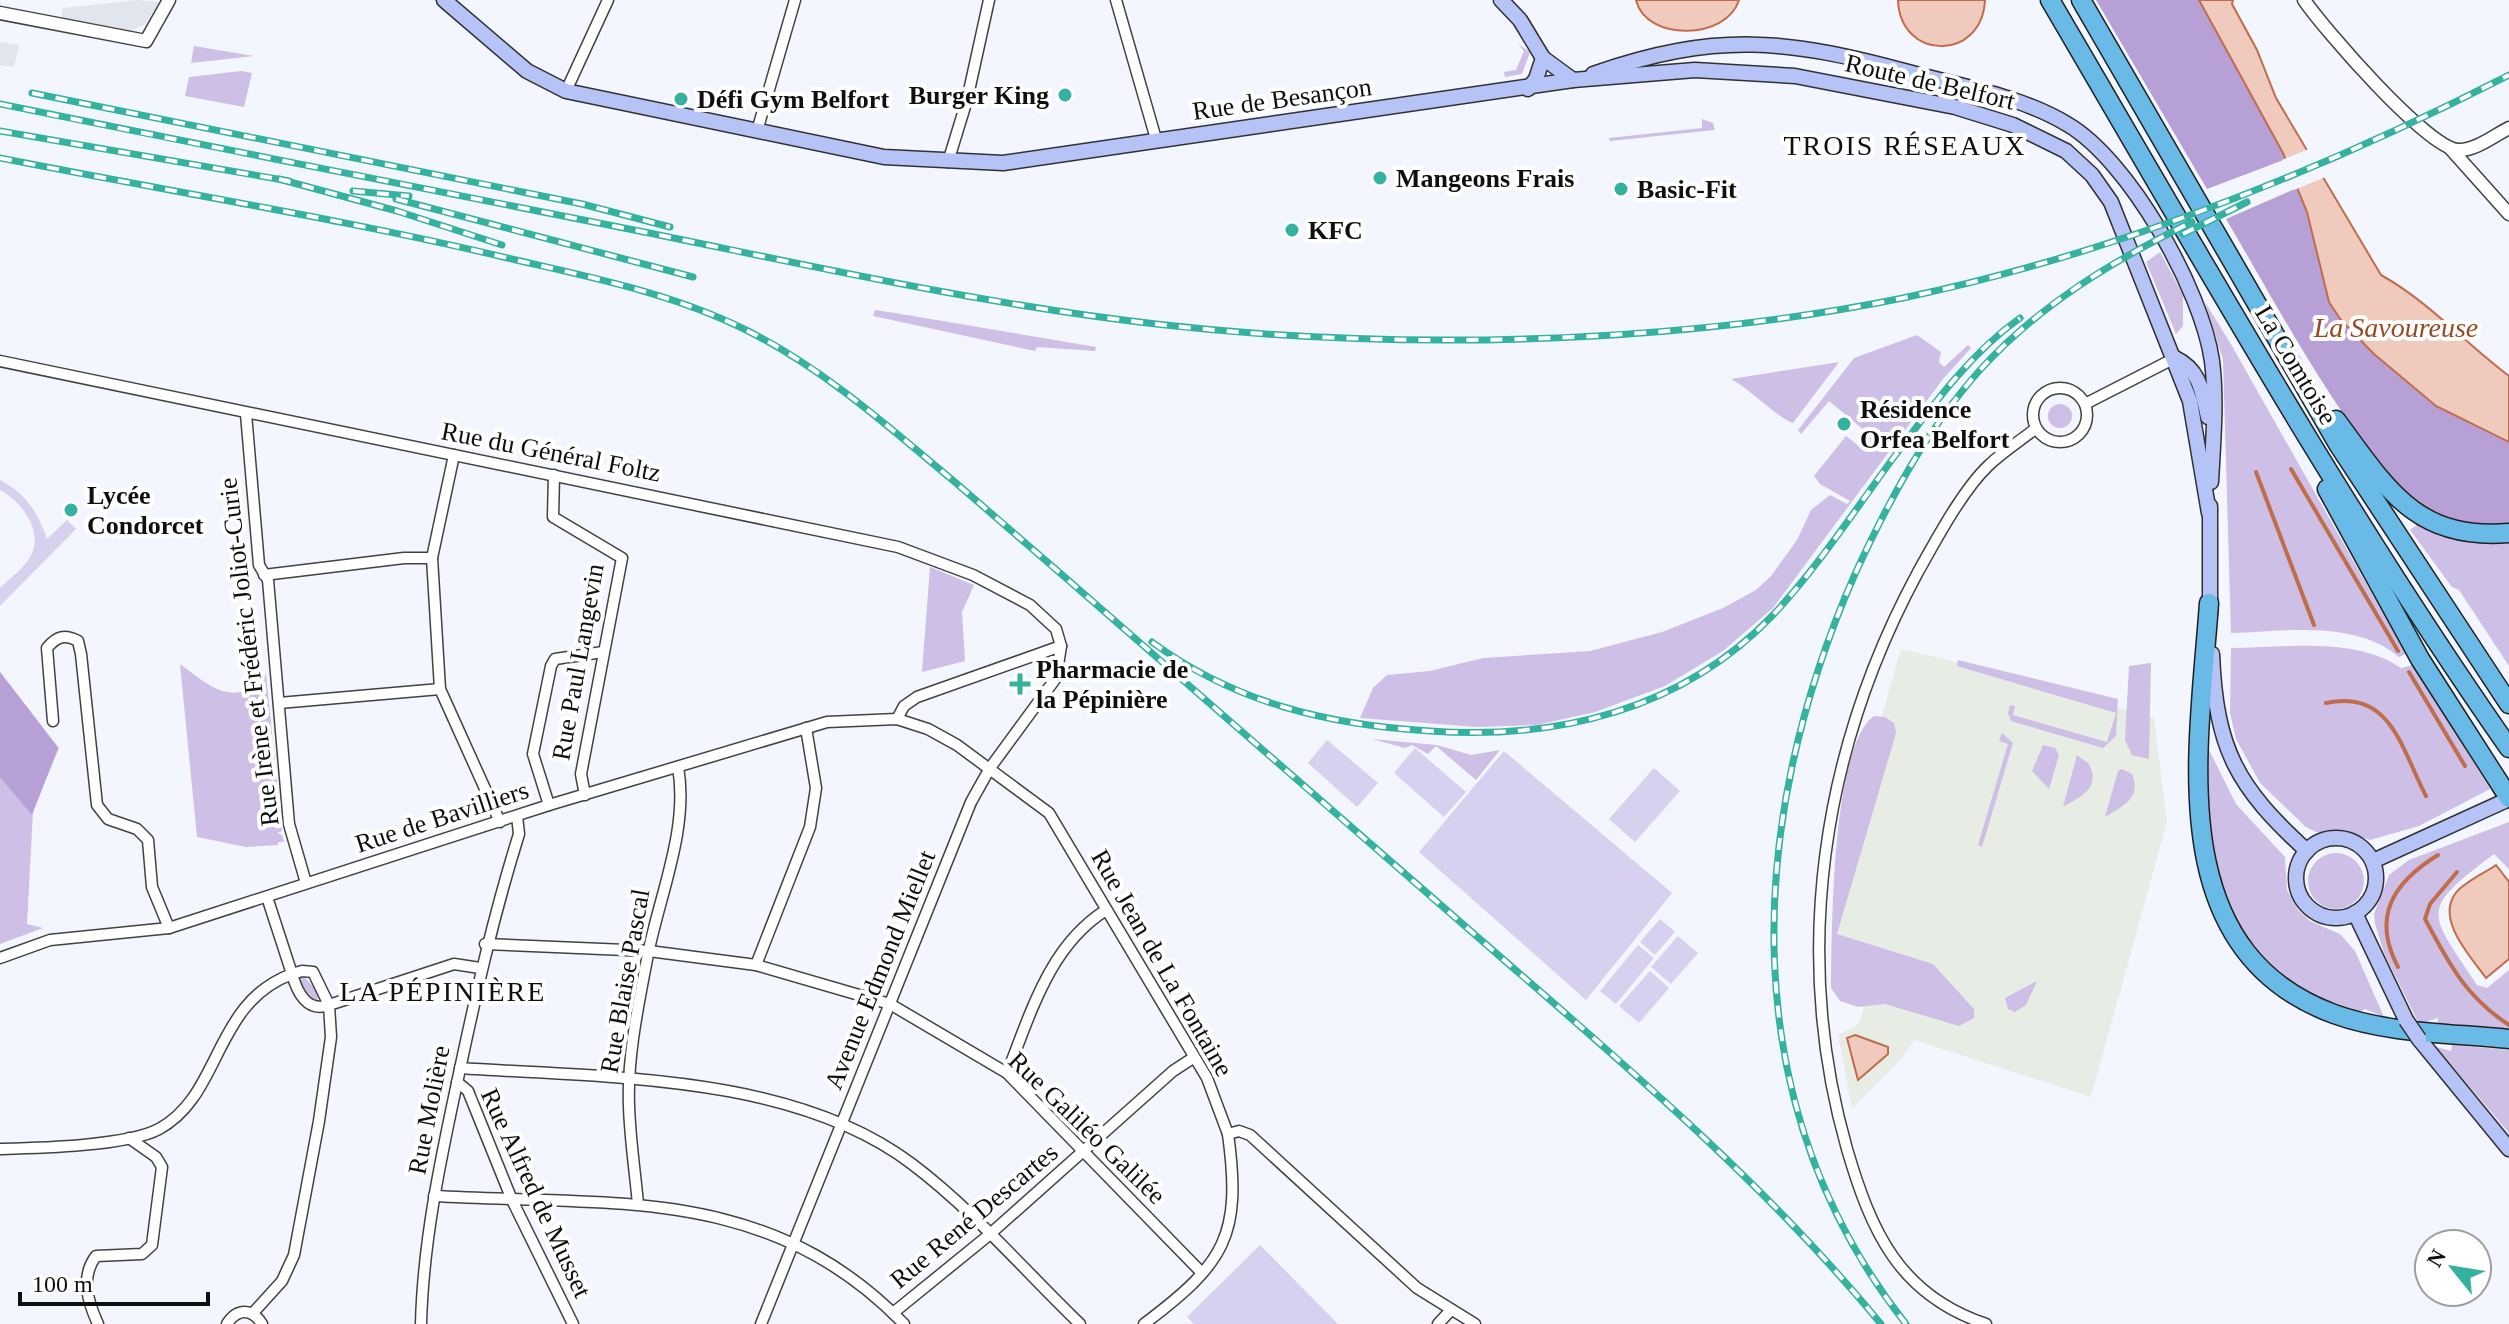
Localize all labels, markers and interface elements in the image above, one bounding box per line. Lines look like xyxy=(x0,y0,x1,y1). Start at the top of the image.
street label: Route de Belfort xyxy=(1842,48,2018,116)
street label: Rue de Besançon xyxy=(1191,72,1373,126)
place label: Burger King xyxy=(909,81,1049,110)
place label: Défi Gym Belfort xyxy=(697,85,889,114)
marker: Burger King xyxy=(1056,86,1074,104)
marker: Défi Gym Belfort xyxy=(672,90,690,108)
district label: TROIS RÉSEAUX xyxy=(1783,130,2027,161)
place label: Mangeons Frais xyxy=(1396,164,1574,193)
marker: Mangeons Frais xyxy=(1371,169,1389,187)
place label: Basic-Fit xyxy=(1637,175,1737,204)
marker: Basic-Fit xyxy=(1612,180,1630,198)
place label: KFC xyxy=(1308,216,1363,245)
marker: KFC xyxy=(1283,221,1301,239)
street label: La Comtoise xyxy=(2249,300,2343,430)
water label: La Savoureuse xyxy=(2313,312,2478,343)
place label: Résidence Orfea Belfort xyxy=(1860,395,2010,454)
marker: Résidence Orfea Belfort xyxy=(1835,415,1853,433)
street label: Rue du Général Foltz xyxy=(439,416,663,488)
street label: Rue Irène et Frédéric Joliot-Curie xyxy=(213,476,285,828)
place label: Lycée Condorcet xyxy=(87,481,204,540)
marker: Lycée Condorcet xyxy=(62,501,80,519)
street label: Rue Paul Langevin xyxy=(546,561,610,763)
place label: Pharmacie de la Pépinière xyxy=(1036,655,1188,714)
marker: Pharmacie de la Pépinière xyxy=(1011,675,1029,693)
street label: Rue de Bavilliers xyxy=(352,775,532,859)
street label: Rue Jean de La Fontaine xyxy=(1085,844,1239,1082)
street label: Avenue Edmond Miellet xyxy=(819,846,942,1094)
street label: Rue Blaise Pascal xyxy=(595,887,655,1075)
district label: LA PÉPINIÈRE xyxy=(340,976,546,1007)
street label: Rue Molière xyxy=(402,1043,456,1177)
street label: Rue Galiléo Galilée xyxy=(1003,1046,1171,1210)
street label: Rue Alfred de Musset xyxy=(475,1084,598,1303)
street label: Rue René Descartes xyxy=(884,1138,1064,1294)
north arrow xyxy=(2413,1228,2493,1308)
text: N xyxy=(2421,1245,2451,1271)
scale bar xyxy=(20,1256,208,1306)
text: 100 m xyxy=(32,1271,93,1297)

